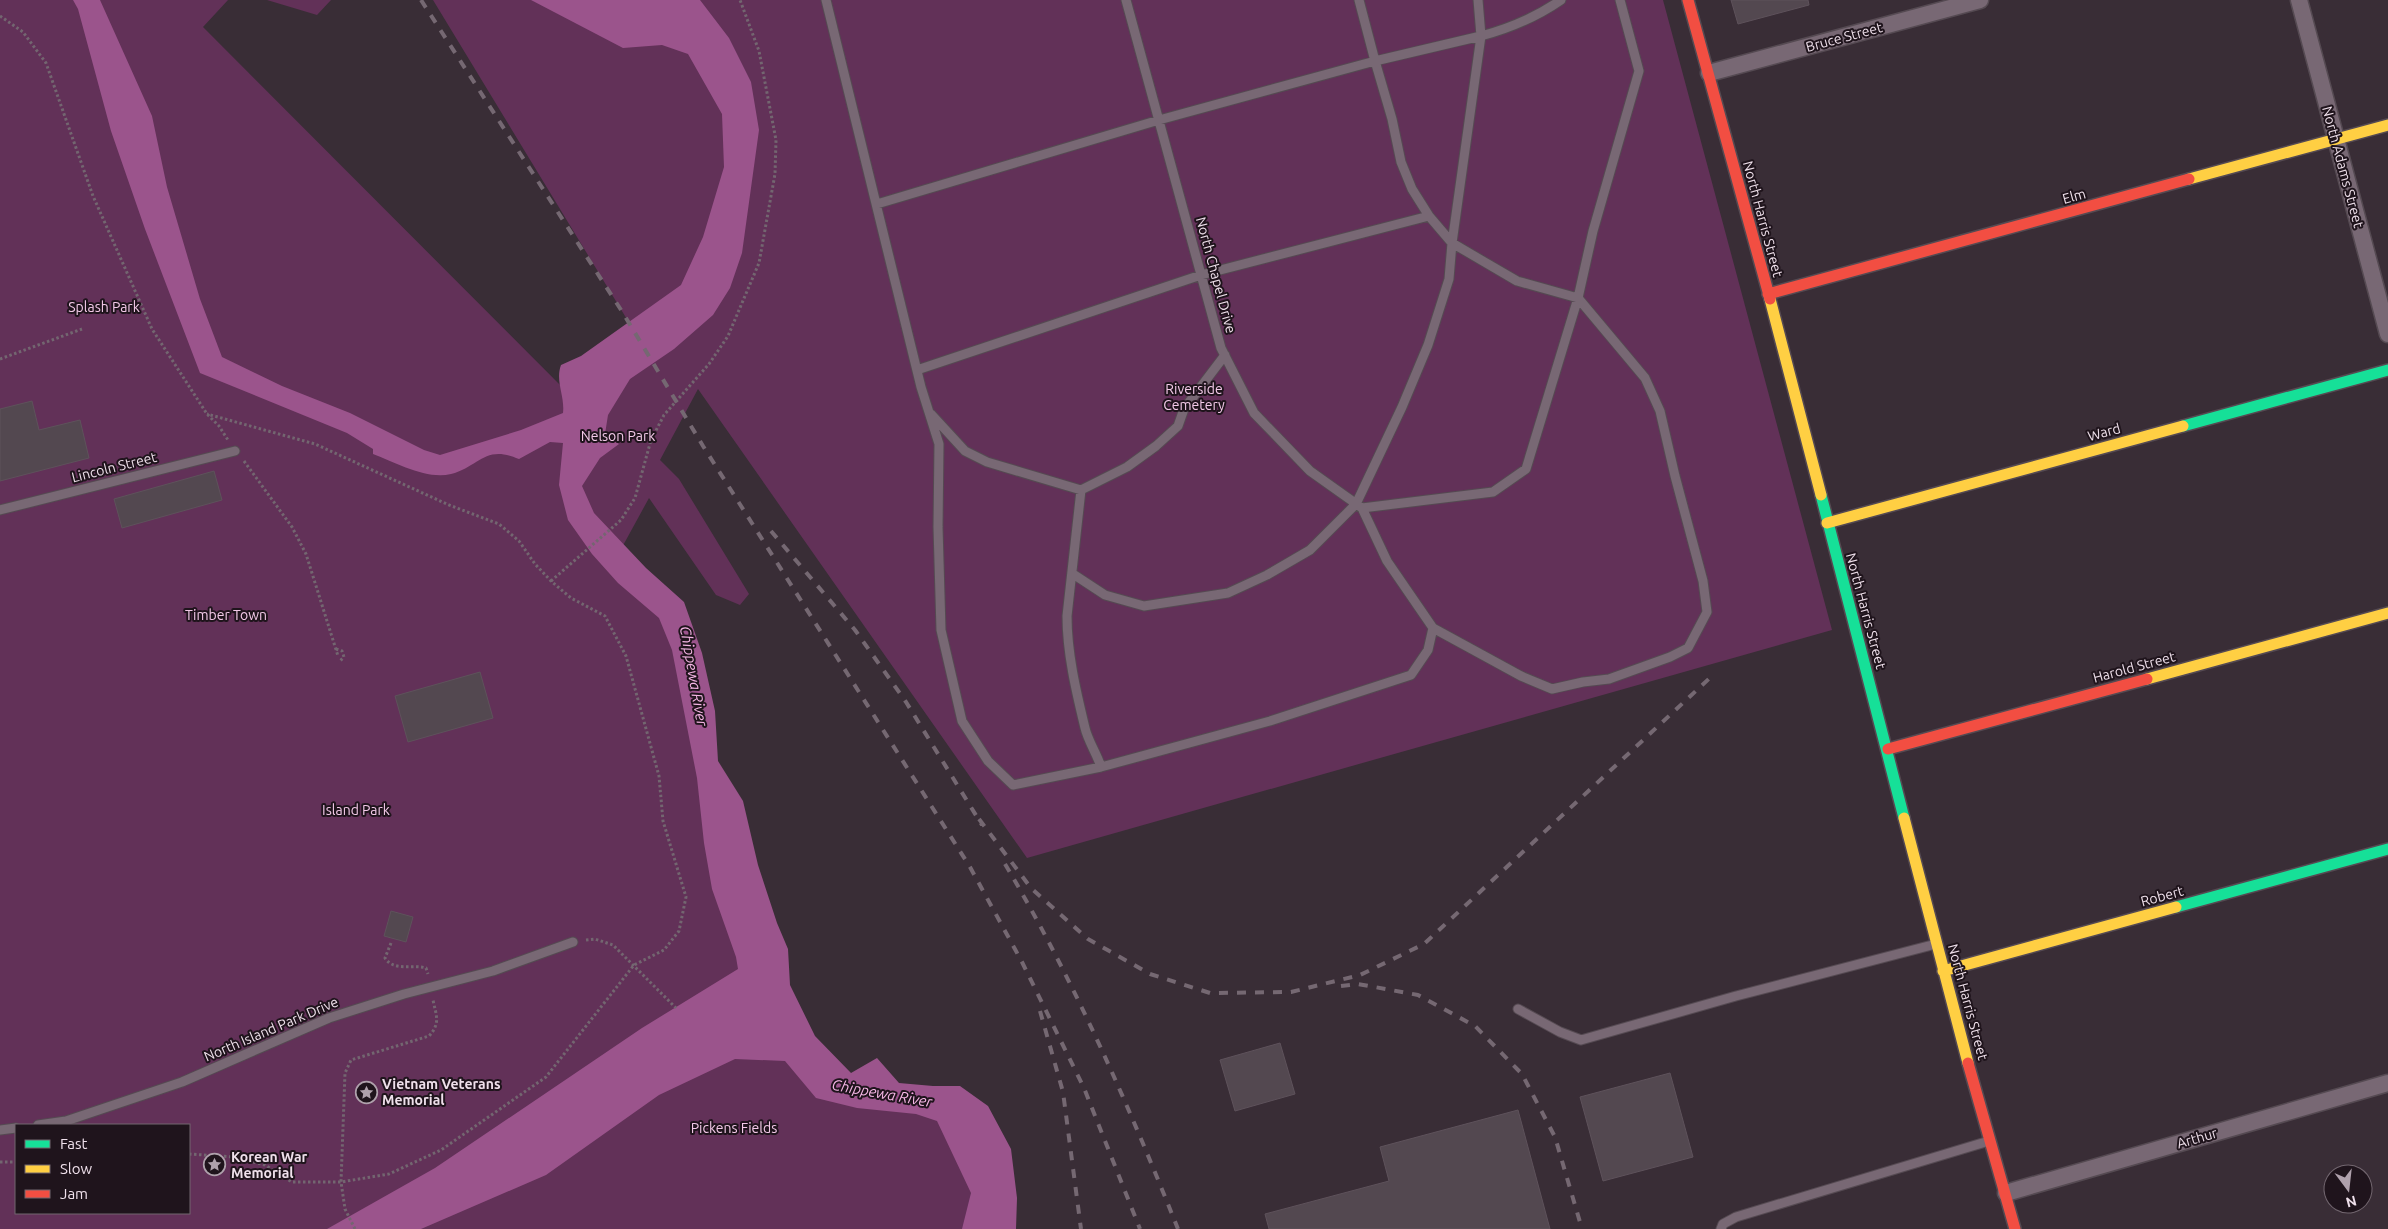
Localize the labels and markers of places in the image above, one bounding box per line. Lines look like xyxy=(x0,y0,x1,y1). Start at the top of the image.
place label: Vietnam Veterans Memorial xyxy=(382,1076,501,1108)
place icon: Vietnam Veterans Memorial xyxy=(354,1080,378,1104)
place label: Korean War Memorial xyxy=(231,1149,308,1181)
place icon: Korean War Memorial xyxy=(203,1153,227,1177)

